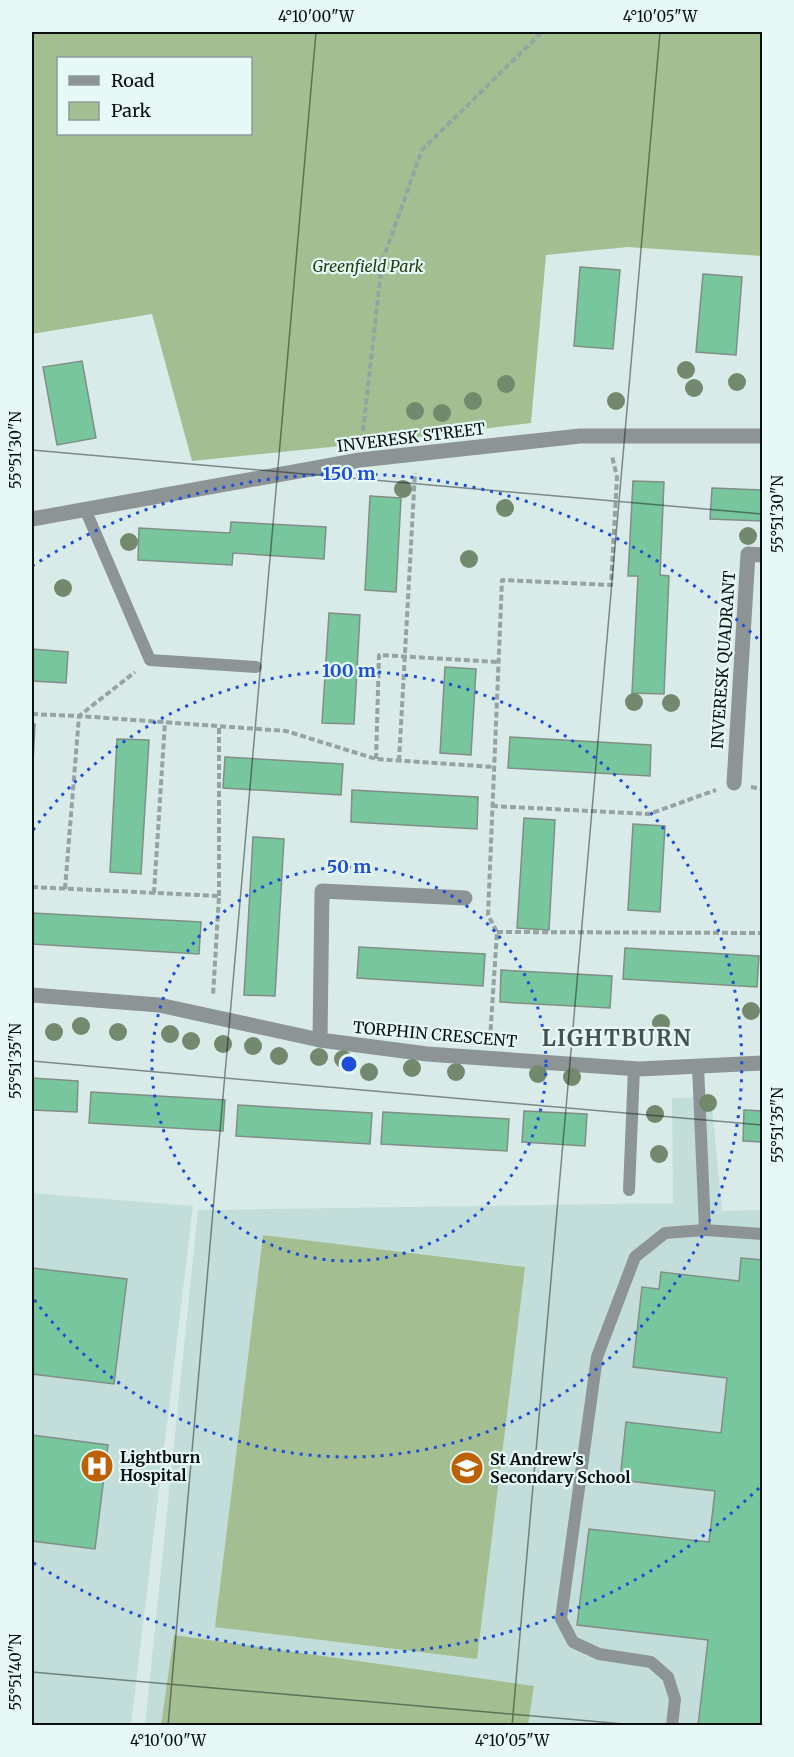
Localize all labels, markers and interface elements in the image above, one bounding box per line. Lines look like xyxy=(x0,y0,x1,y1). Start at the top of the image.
text: 4°10'00"W xyxy=(278,7,355,26)
text: 4°10'05"W xyxy=(623,7,698,26)
legend xyxy=(57,57,252,135)
text: Road xyxy=(111,69,155,92)
text: Park xyxy=(111,99,152,122)
park label: Greenfield Park xyxy=(313,256,424,276)
text: 55°51'30"N xyxy=(6,411,25,489)
street label: INVERESK STREET xyxy=(336,418,486,456)
text: 150 m xyxy=(323,462,375,485)
text: 55°51'30"N xyxy=(768,475,787,553)
street label: INVERESK QUADRANT xyxy=(707,570,739,750)
text: 100 m xyxy=(322,659,376,682)
text: 50 m xyxy=(327,855,371,878)
street label: TORPHIN CRESCENT xyxy=(352,1017,518,1051)
text: 55°51'35"N xyxy=(6,1023,25,1099)
district label: LIGHTBURN xyxy=(542,1024,692,1052)
centre of rings xyxy=(339,1054,359,1074)
text: 55°51'35"N xyxy=(768,1087,787,1163)
place label: Lightburn Hospital xyxy=(120,1447,200,1485)
hospital icon: Lightburn Hospital xyxy=(79,1448,115,1484)
place label: St Andrew's Secondary School xyxy=(490,1449,630,1487)
school or university icon: St Andrew's Secondary School xyxy=(449,1450,485,1486)
text: 55°51'40"N xyxy=(6,1633,25,1710)
text: 4°10'00"W xyxy=(130,1731,207,1750)
text: 4°10'05"W xyxy=(475,1731,550,1750)

